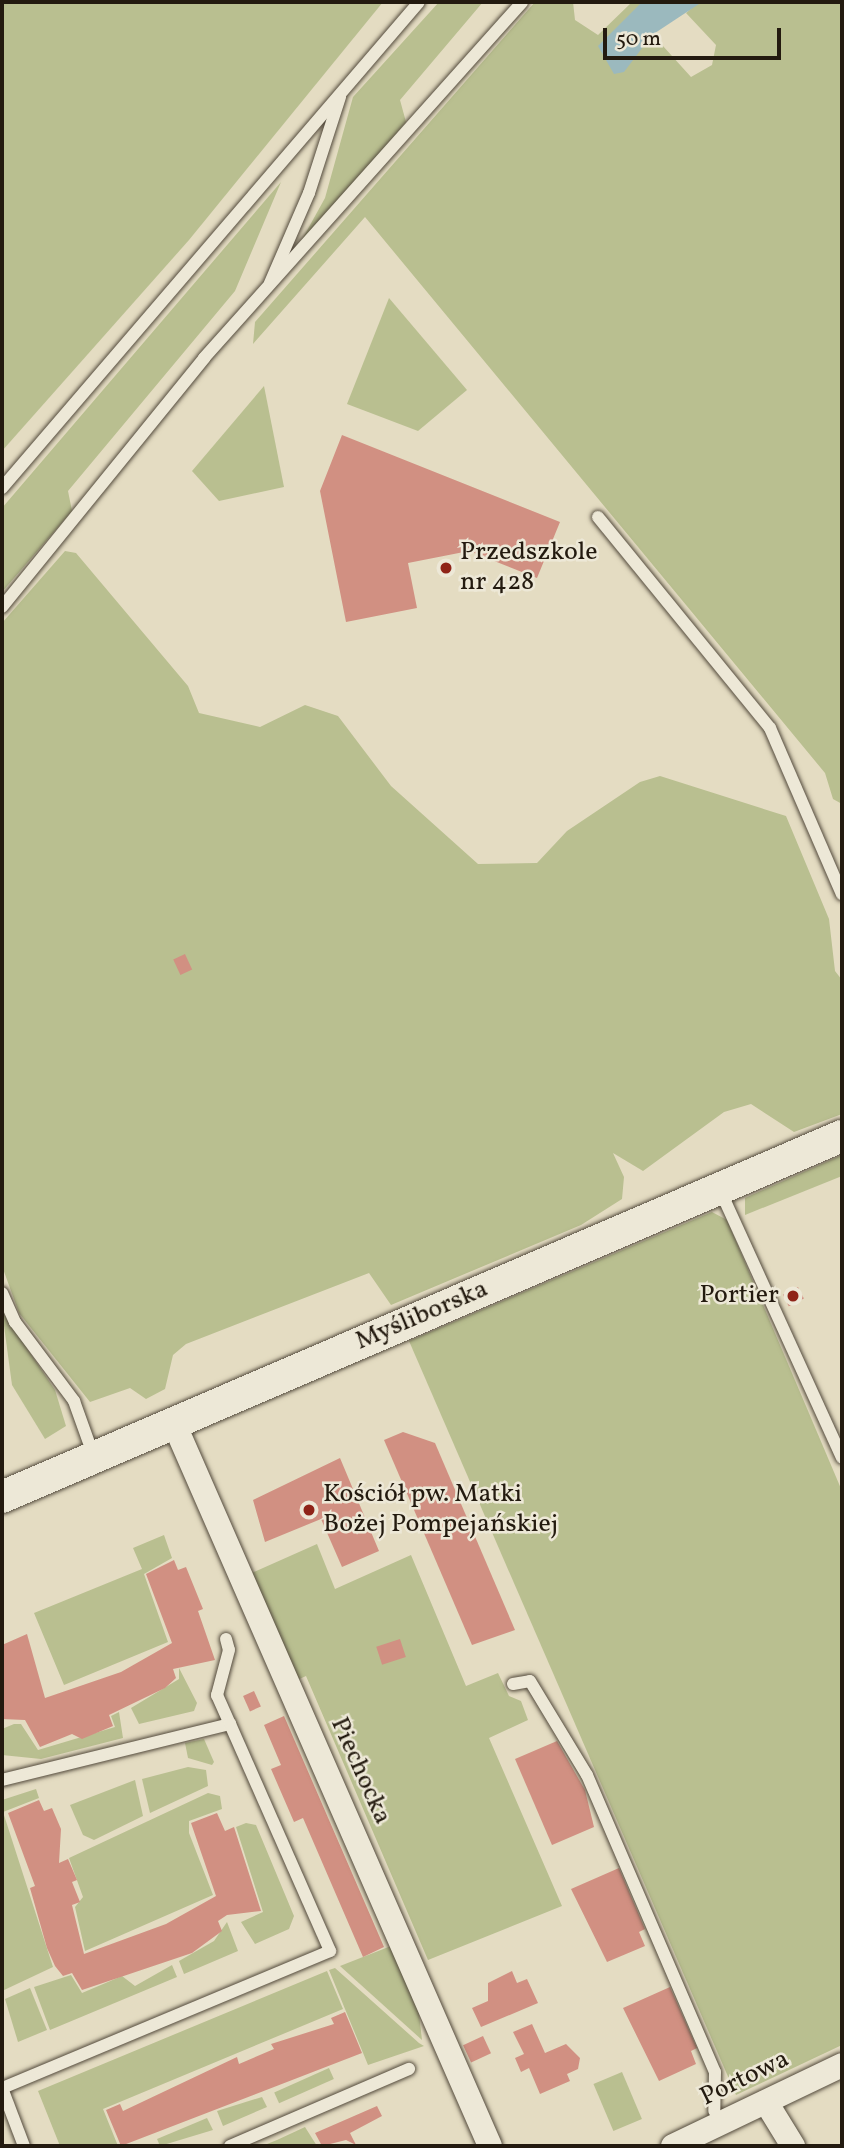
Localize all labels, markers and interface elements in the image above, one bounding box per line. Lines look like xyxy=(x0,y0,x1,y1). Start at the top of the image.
scale bar xyxy=(606,14,784,58)
text: 50 m xyxy=(616,25,661,54)
place label: Przedszkole nr 428 xyxy=(460,537,598,598)
marker: Przedszkole nr 428 xyxy=(438,560,454,576)
street label: Myśliborska xyxy=(351,1274,493,1358)
place label: Portier xyxy=(700,1280,779,1312)
marker: Portier xyxy=(785,1288,801,1304)
place label: Kościół pw. Matki Bożej Pompejańskiej xyxy=(323,1479,558,1540)
marker: Kościół pw. Matki Bożej Pompejańskiej xyxy=(301,1502,317,1518)
street label: Piechocka xyxy=(323,1713,397,1829)
street label: Portowa xyxy=(696,2044,794,2114)

